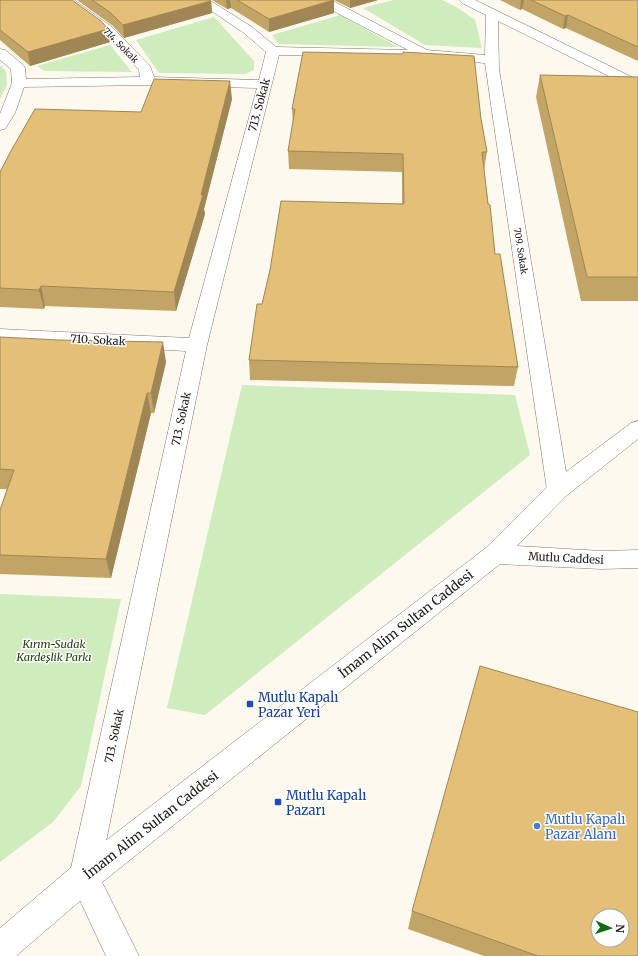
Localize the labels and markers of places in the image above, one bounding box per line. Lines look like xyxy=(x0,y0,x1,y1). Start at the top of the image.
place label: Mutlu Kapalı Pazar Yeri xyxy=(258,689,338,721)
marker: Mutlu Kapalı Pazar Yeri xyxy=(245,699,255,709)
place label: Mutlu Kapalı Pazarı xyxy=(286,787,366,819)
marker: Mutlu Kapalı Pazarı xyxy=(273,797,283,807)
place label: Mutlu Kapalı Pazar Alanı xyxy=(545,811,625,843)
marker: Mutlu Kapalı Pazar Alanı xyxy=(532,821,542,831)

